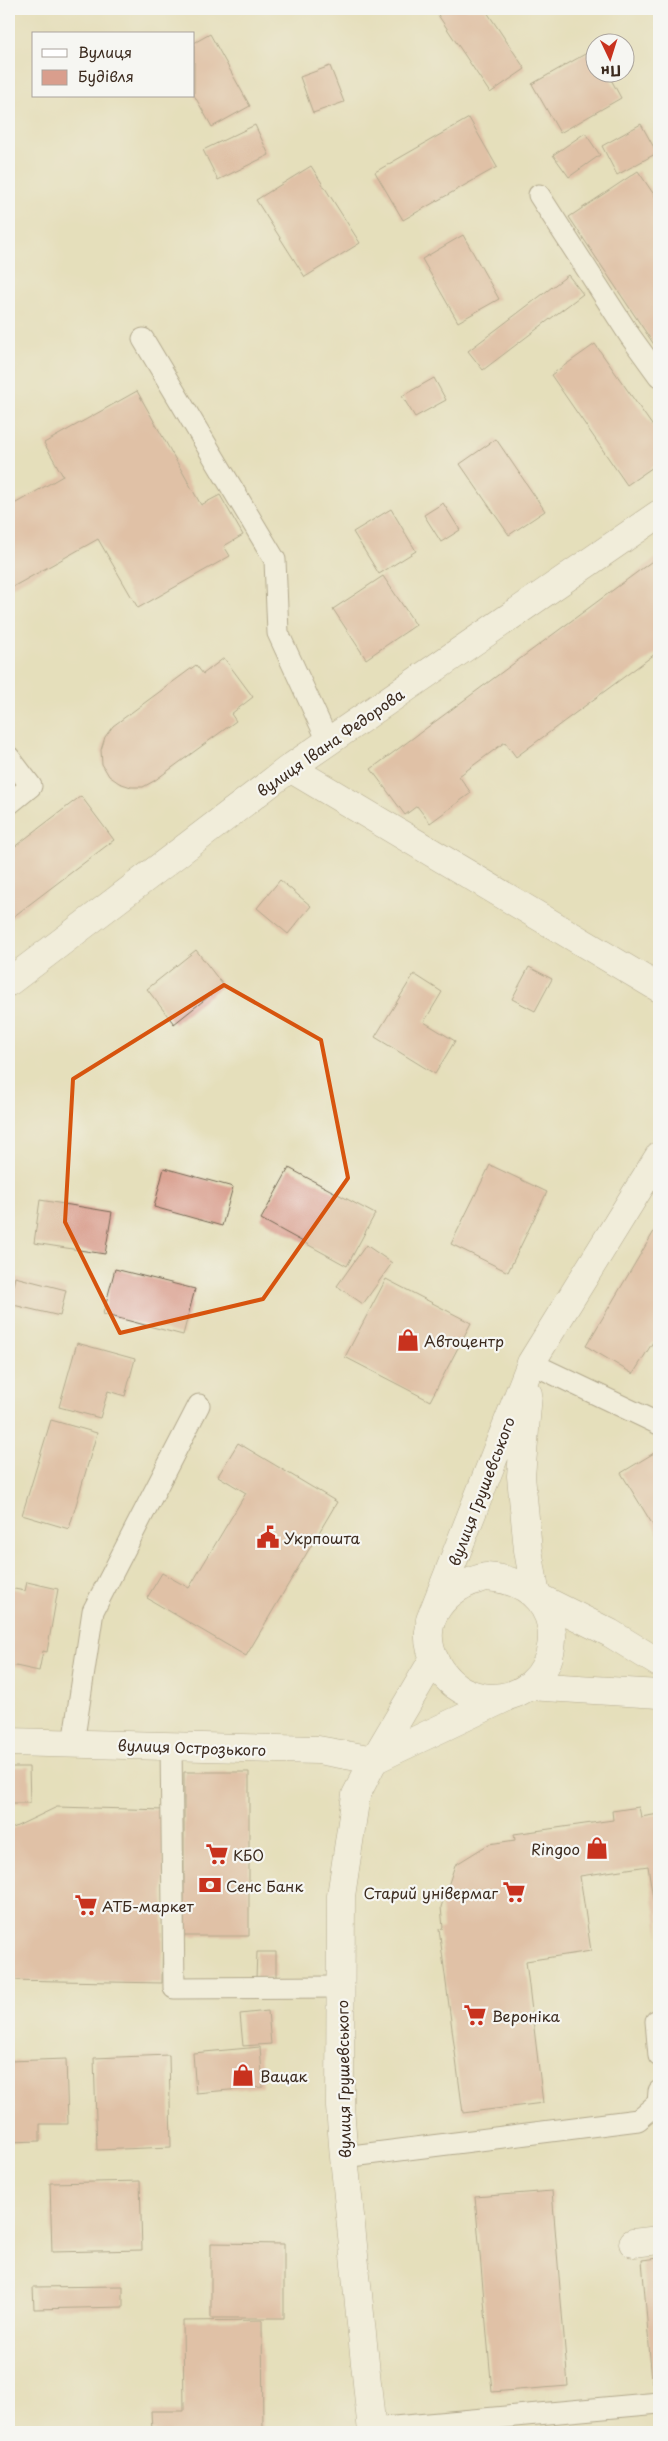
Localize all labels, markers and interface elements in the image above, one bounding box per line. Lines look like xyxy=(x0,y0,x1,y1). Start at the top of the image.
legend xyxy=(32,32,195,98)
north arrow xyxy=(586,32,636,82)
text: Вулиця xyxy=(78,40,132,63)
text: Пн xyxy=(600,60,622,83)
text: Будівля xyxy=(78,64,134,87)
street label: вулиця Івана Федорова xyxy=(252,682,409,802)
shop icon: Автоцентр xyxy=(395,1327,421,1353)
place label: Автоцентр xyxy=(424,1329,504,1352)
street label: вулиця Грушевського xyxy=(442,1413,520,1569)
public building icon: Укрпошта xyxy=(255,1524,281,1550)
place label: Укрпошта xyxy=(284,1526,361,1549)
street label: вулиця Острозького xyxy=(117,1733,267,1761)
shop icon: Ringoo xyxy=(584,1835,610,1861)
place label: Ringoo xyxy=(531,1837,580,1860)
supermarket icon: КБО xyxy=(204,1841,230,1867)
place label: КБО xyxy=(233,1843,264,1866)
bank icon: Сенс Банк xyxy=(197,1872,223,1898)
place label: Сенс Банк xyxy=(226,1874,303,1897)
supermarket icon: Старий універмаг xyxy=(501,1879,527,1905)
place label: Старий універмаг xyxy=(363,1881,498,1904)
supermarket icon: АТБ-маркет xyxy=(73,1892,99,1918)
place label: АТБ-маркет xyxy=(102,1894,195,1917)
street label: вулиця Грушевського xyxy=(330,2000,356,2158)
supermarket icon: Вероніка xyxy=(462,2002,488,2028)
place label: Вероніка xyxy=(492,2004,560,2027)
shop icon: Вацак xyxy=(230,2062,256,2088)
place label: Вацак xyxy=(260,2064,308,2087)

